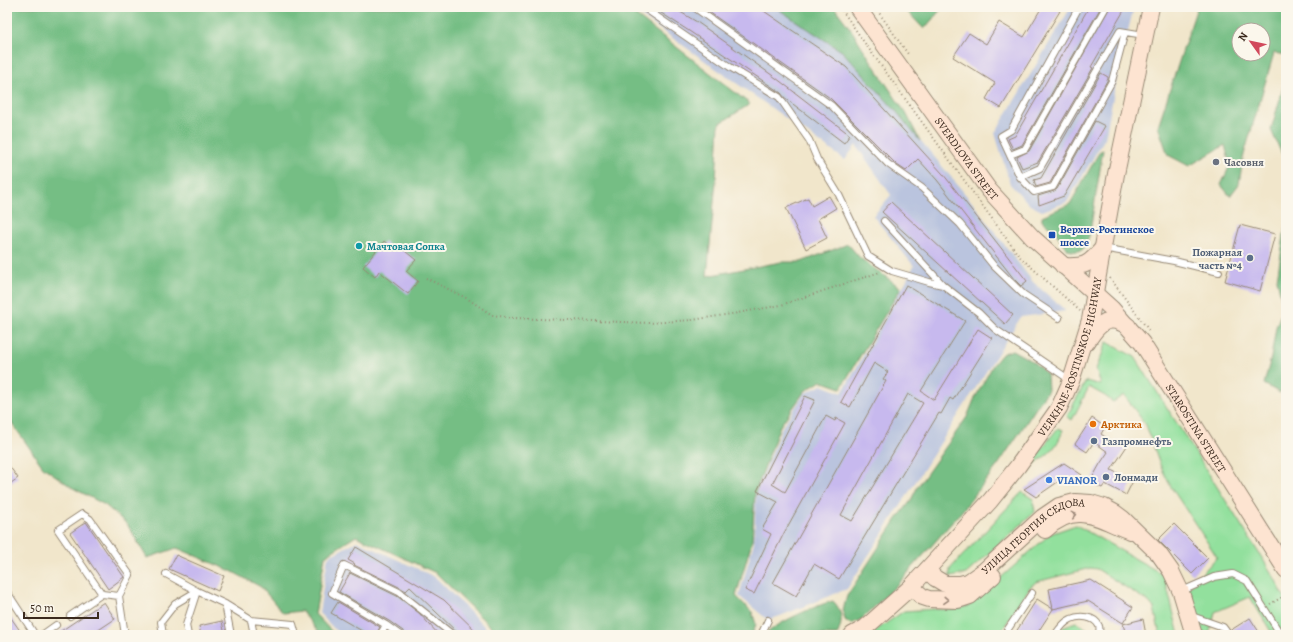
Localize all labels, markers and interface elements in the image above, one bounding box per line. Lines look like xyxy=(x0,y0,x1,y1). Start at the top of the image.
north arrow xyxy=(1231,22,1271,62)
text: N xyxy=(1235,29,1252,44)
street label: SVERDLOVA STREET xyxy=(931,114,1002,203)
place label: Часовня xyxy=(1224,155,1264,170)
marker: Часовня xyxy=(1211,157,1221,167)
place label: Верхне-Ростинское шоссе xyxy=(1060,222,1154,250)
marker: Верхне-Ростинское шоссе xyxy=(1047,230,1057,240)
place label: Мачтовая Сопка xyxy=(367,239,446,254)
marker: Мачтовая Сопка xyxy=(354,241,364,251)
place label: Пожарная часть №4 xyxy=(1192,245,1242,273)
marker: Пожарная часть №4 xyxy=(1245,253,1255,263)
street label: VERKHNE-ROSTINSKOE HIGHWAY xyxy=(1033,275,1105,440)
street label: STAROSTINA STREET xyxy=(1162,381,1230,475)
place label: Арктика xyxy=(1100,417,1143,432)
marker: Арктика xyxy=(1088,419,1098,429)
place label: Газпромнефть xyxy=(1102,434,1171,449)
marker: Газпромнефть xyxy=(1089,436,1099,446)
place label: Лонмади xyxy=(1114,470,1159,485)
marker: Лонмади xyxy=(1101,472,1111,482)
place label: VIANOR xyxy=(1056,473,1098,488)
marker: VIANOR xyxy=(1044,475,1054,485)
street label: УЛИЦА ГЕОРГИЯ СЕДОВА xyxy=(978,494,1086,577)
one-way arrow xyxy=(1071,511,1077,519)
scale bar xyxy=(24,594,98,620)
one-way arrow xyxy=(943,596,949,604)
text: 50 m xyxy=(30,600,54,616)

